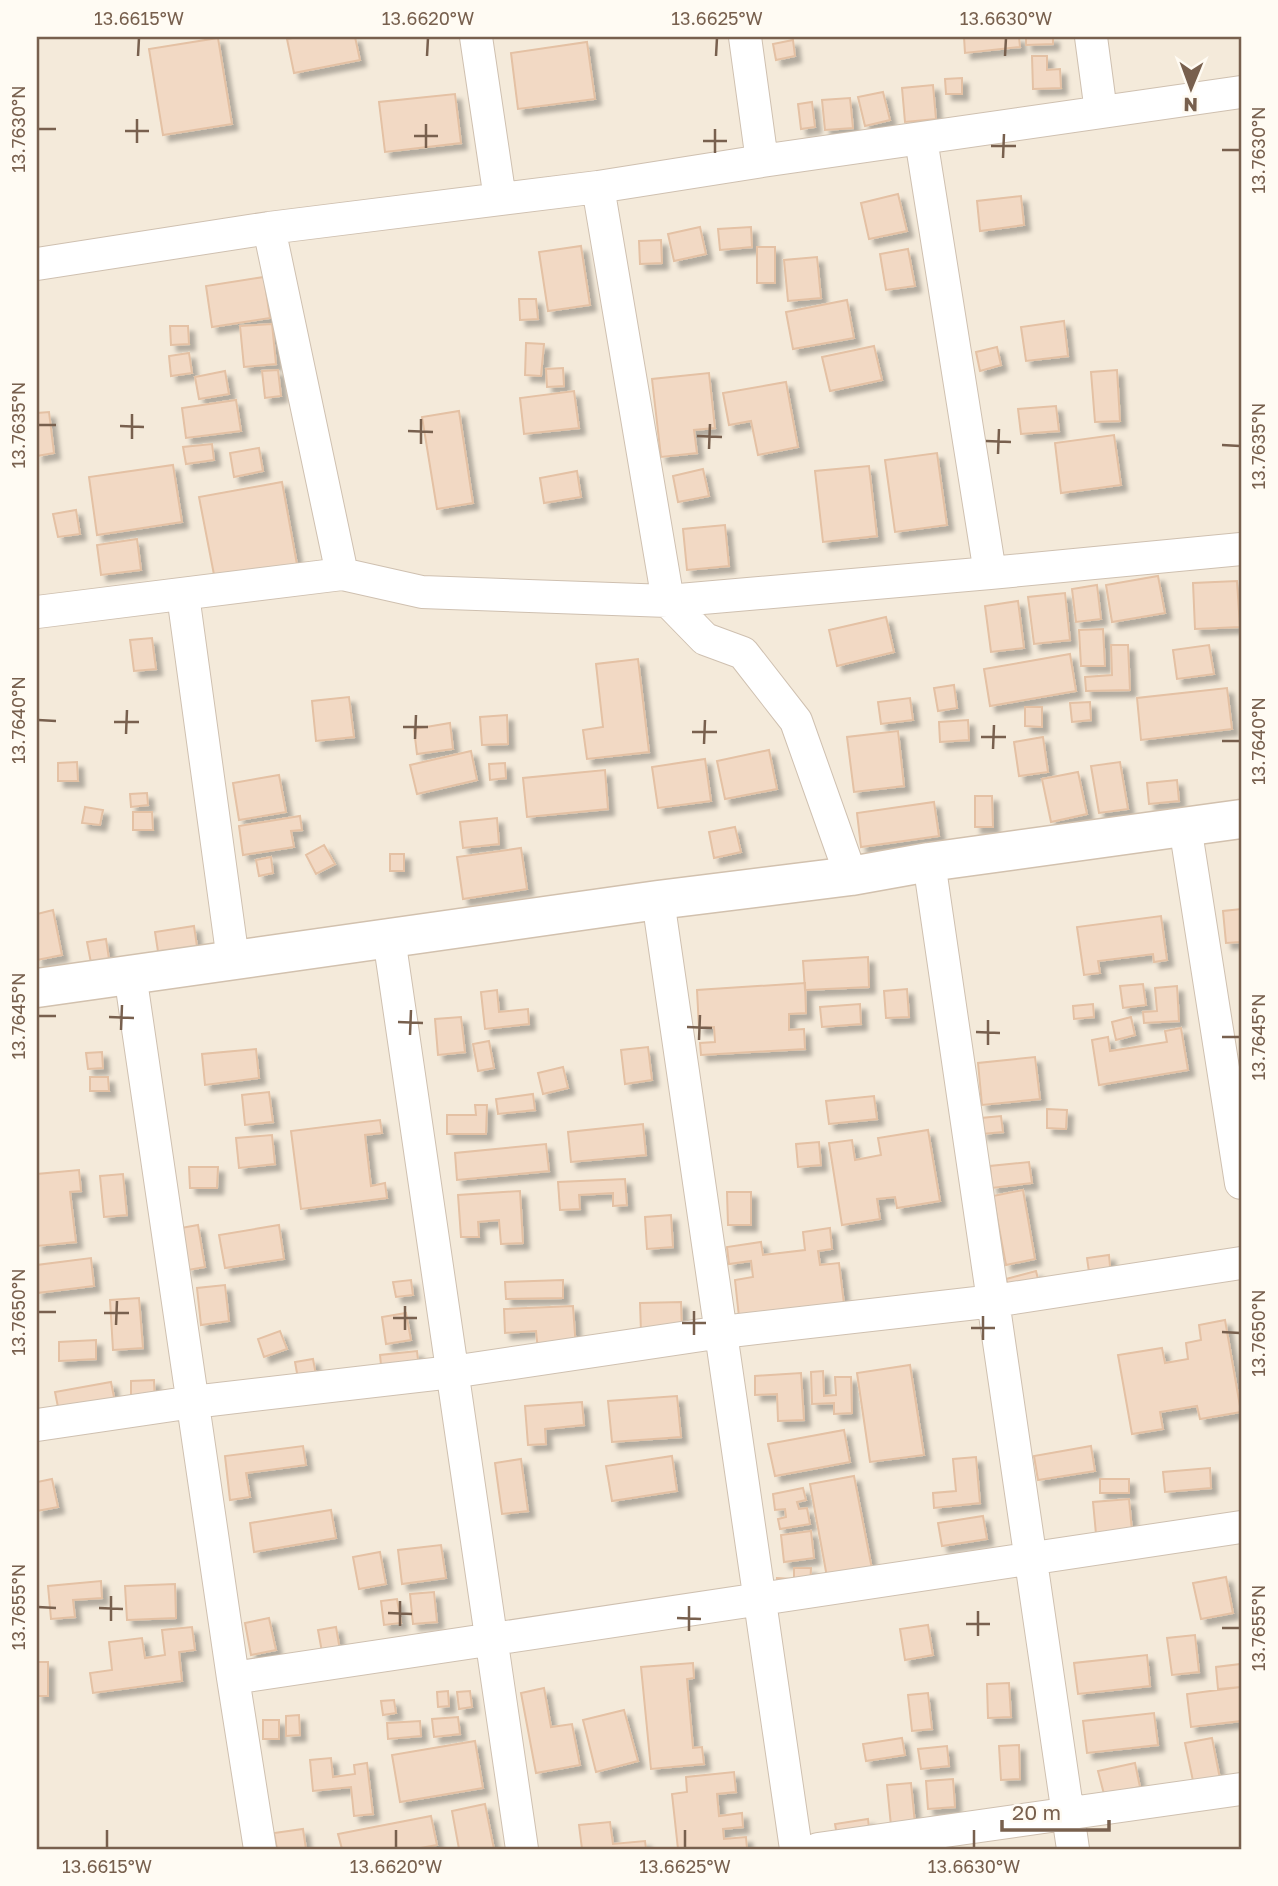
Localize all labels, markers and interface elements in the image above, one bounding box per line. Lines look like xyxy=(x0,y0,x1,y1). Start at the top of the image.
text: 13.6615°W xyxy=(94,7,184,29)
text: 13.6620°W xyxy=(382,7,474,29)
text: 13.6625°W xyxy=(671,7,763,29)
text: 13.6630°W xyxy=(960,7,1052,29)
north arrow xyxy=(1156,52,1226,122)
text: 13.7630°N xyxy=(7,85,29,173)
text: N xyxy=(1183,94,1198,117)
text: 13.7630°N xyxy=(1247,106,1269,194)
text: 13.7635°N xyxy=(7,382,29,468)
text: 13.7635°N xyxy=(1247,403,1269,489)
text: 13.7640°N xyxy=(7,676,29,764)
text: 13.7640°N xyxy=(1247,697,1269,785)
text: 13.7645°N xyxy=(7,972,29,1060)
text: 13.7645°N xyxy=(1247,993,1269,1081)
text: 13.7650°N xyxy=(7,1268,29,1356)
text: 13.7650°N xyxy=(1247,1289,1269,1377)
text: 13.7655°N xyxy=(7,1564,29,1650)
text: 13.7655°N xyxy=(1247,1585,1269,1671)
scale bar xyxy=(1002,1788,1108,1832)
text: 20 m xyxy=(1012,1799,1061,1825)
text: 13.6615°W xyxy=(62,1855,152,1877)
text: 13.6620°W xyxy=(350,1855,442,1877)
text: 13.6625°W xyxy=(639,1855,731,1877)
text: 13.6630°W xyxy=(928,1855,1020,1877)

